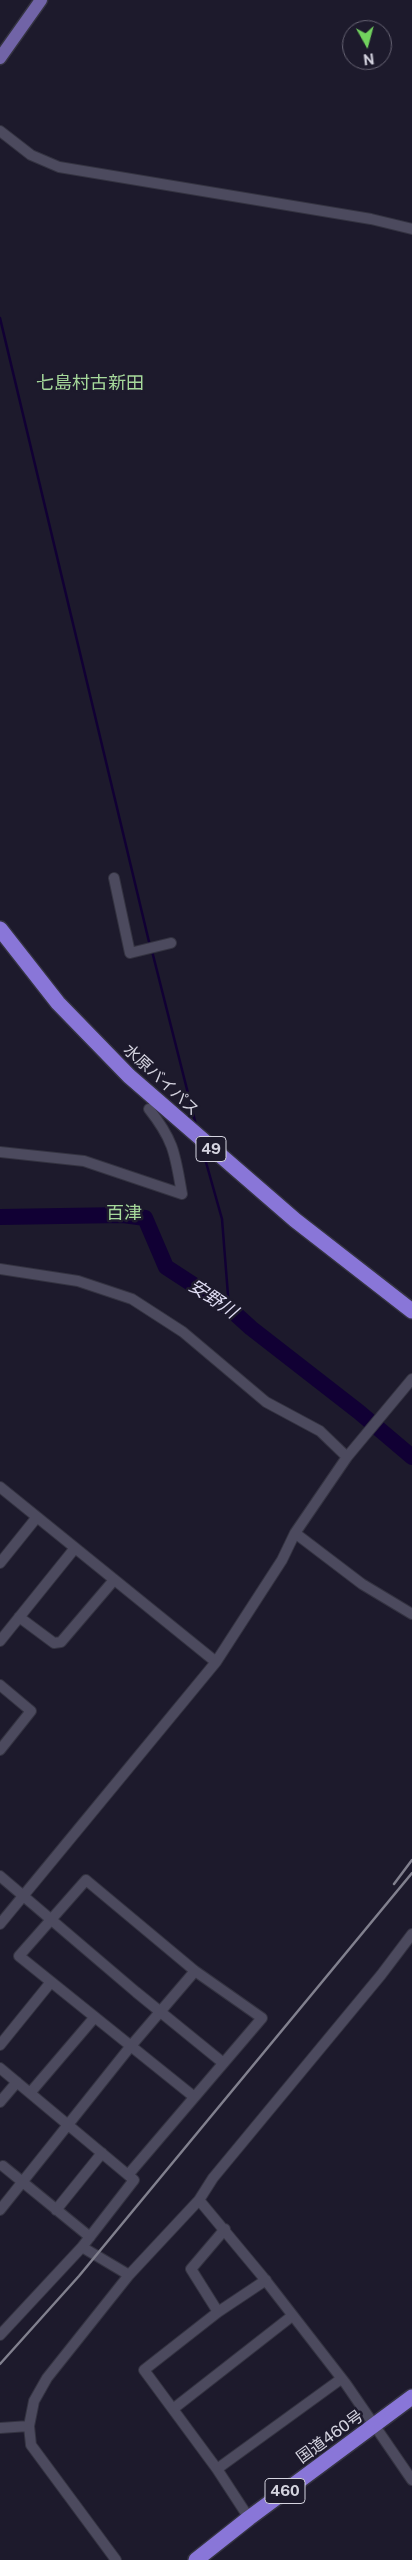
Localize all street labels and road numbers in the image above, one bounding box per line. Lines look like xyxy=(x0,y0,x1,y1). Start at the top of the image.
street label: 水原バイパス xyxy=(119,1040,203,1120)
road number: 49 xyxy=(196,1136,226,1162)
street label: 国道460号 xyxy=(293,2406,367,2468)
road number: 460 xyxy=(265,2478,305,2504)

